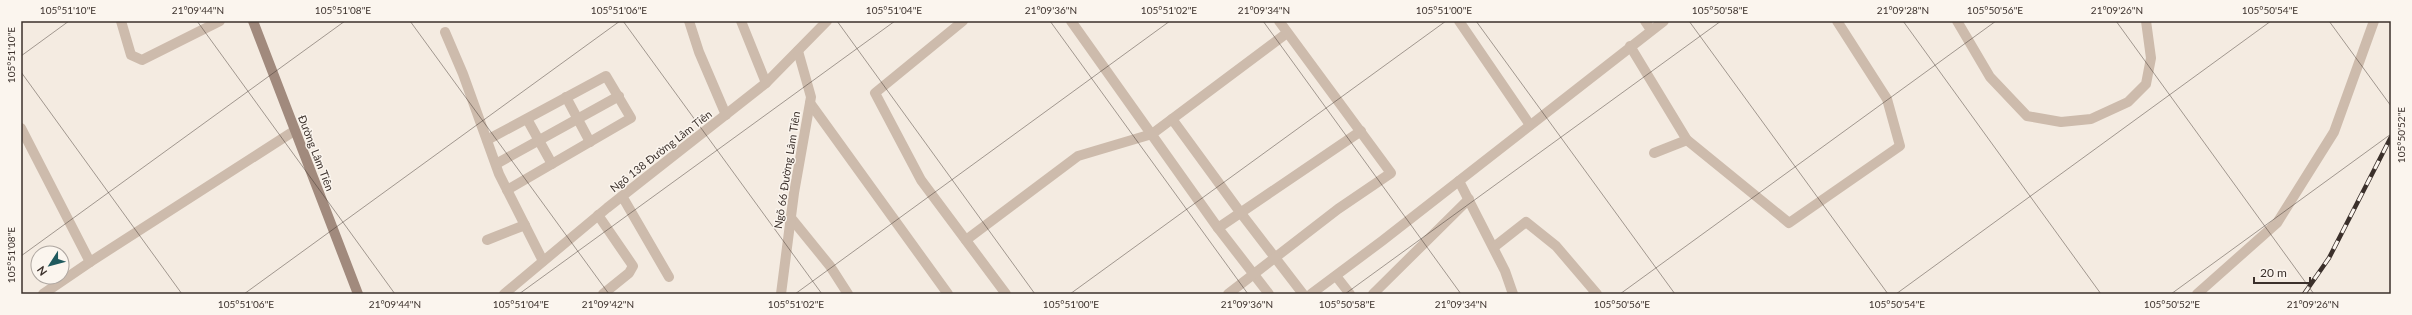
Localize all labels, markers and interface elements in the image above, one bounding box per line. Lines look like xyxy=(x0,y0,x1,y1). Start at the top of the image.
text: 105°51'10"E xyxy=(40,4,96,16)
text: 21°09'44"N xyxy=(172,4,224,16)
text: 105°51'08"E xyxy=(315,4,371,16)
text: 105°51'06"E xyxy=(591,4,647,16)
text: 105°51'04"E xyxy=(866,4,922,16)
text: 21°09'36"N xyxy=(1025,4,1077,16)
text: 105°51'02"E xyxy=(1141,4,1197,16)
text: 21°09'34"N xyxy=(1238,4,1290,16)
text: 105°51'00"E xyxy=(1416,4,1472,16)
text: 105°50'58"E xyxy=(1692,4,1748,16)
text: 21°09'28"N xyxy=(1877,4,1929,16)
text: 105°50'56"E xyxy=(1967,4,2023,16)
text: 21°09'26"N xyxy=(2091,4,2143,16)
text: 105°50'54"E xyxy=(2242,4,2298,16)
text: 105°51'10"E xyxy=(5,27,17,83)
street label: Ngõ 138 Đường Lâm Tiên xyxy=(607,107,714,194)
text: 105°50'52"E xyxy=(2395,107,2407,163)
street label: Ngõ 66 Đường Lâm Tiên xyxy=(771,110,802,230)
street label: Đường Lâm Tiên xyxy=(296,113,337,193)
text: 105°51'08"E xyxy=(5,227,17,283)
north arrow xyxy=(30,245,70,285)
scale bar xyxy=(2254,259,2310,285)
text: N xyxy=(34,264,49,278)
text: 20 m xyxy=(2260,265,2287,280)
text: 105°51'06"E xyxy=(218,298,274,310)
text: 21°09'44"N xyxy=(369,298,421,310)
text: 105°51'04"E xyxy=(493,298,549,310)
text: 21°09'42"N xyxy=(582,298,634,310)
text: 105°51'02"E xyxy=(768,298,824,310)
text: 105°51'00"E xyxy=(1043,298,1099,310)
text: 21°09'36"N xyxy=(1221,298,1273,310)
text: 105°50'58"E xyxy=(1319,298,1375,310)
text: 21°09'34"N xyxy=(1435,298,1487,310)
text: 105°50'56"E xyxy=(1594,298,1650,310)
text: 105°50'54"E xyxy=(1869,298,1925,310)
text: 105°50'52"E xyxy=(2144,298,2200,310)
text: 21°09'26"N xyxy=(2287,298,2339,310)

